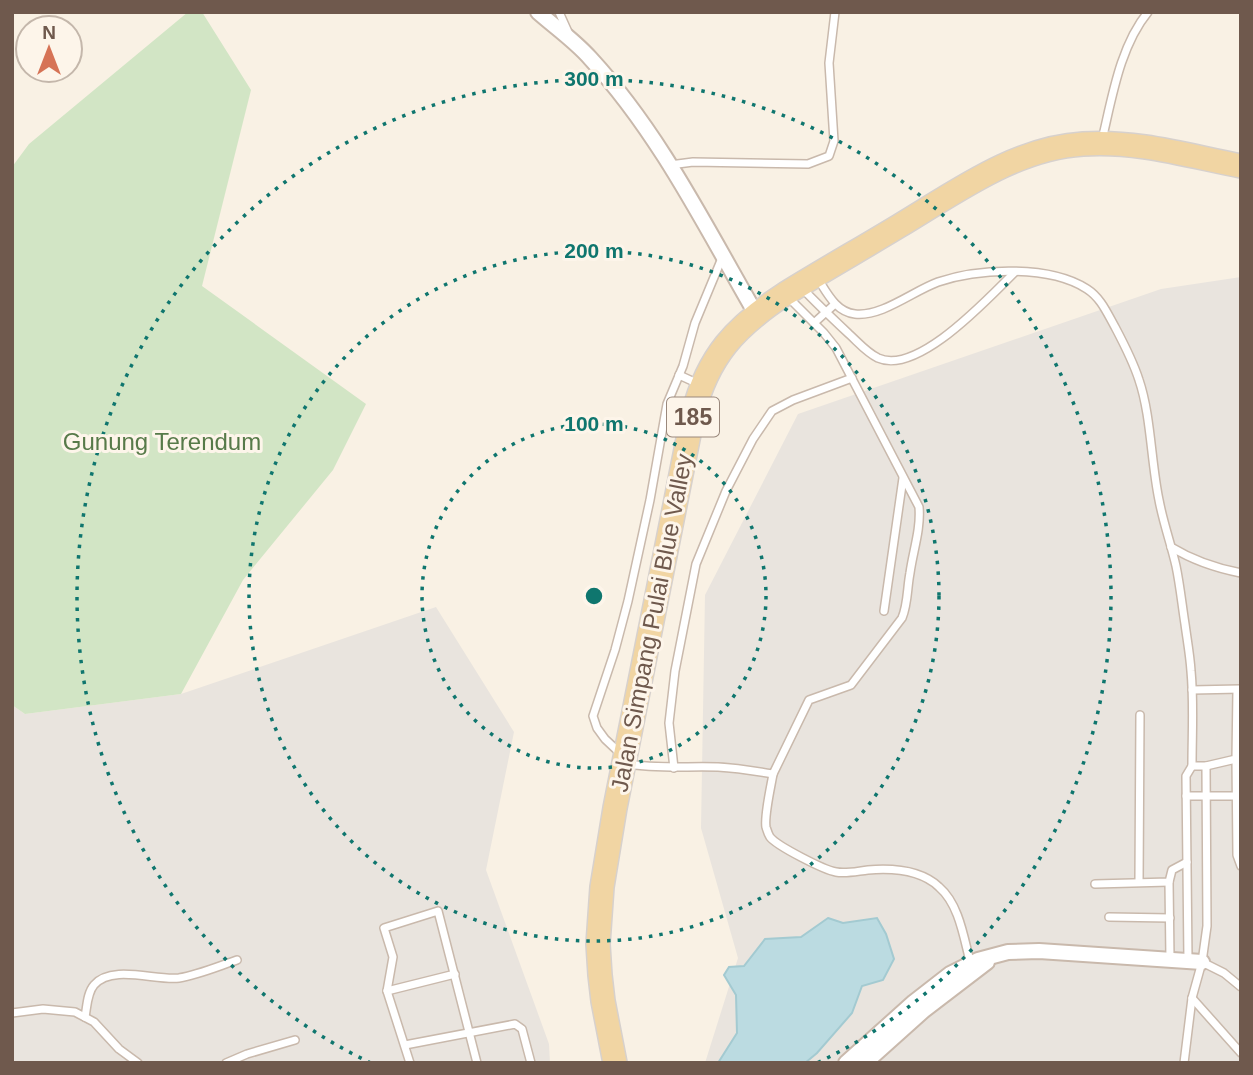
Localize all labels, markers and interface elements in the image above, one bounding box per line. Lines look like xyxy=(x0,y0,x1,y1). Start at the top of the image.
north arrow xyxy=(14,14,84,84)
text: N xyxy=(42,22,56,43)
text: 300 m xyxy=(564,67,624,90)
text: 200 m xyxy=(564,239,624,262)
road number: 185 xyxy=(667,398,719,436)
text: 100 m xyxy=(564,412,624,435)
park label: Gunung Terendum xyxy=(63,428,261,455)
street label: Jalan Simpang Pulai Blue Valley xyxy=(605,452,698,794)
centre of rings xyxy=(582,584,606,608)

